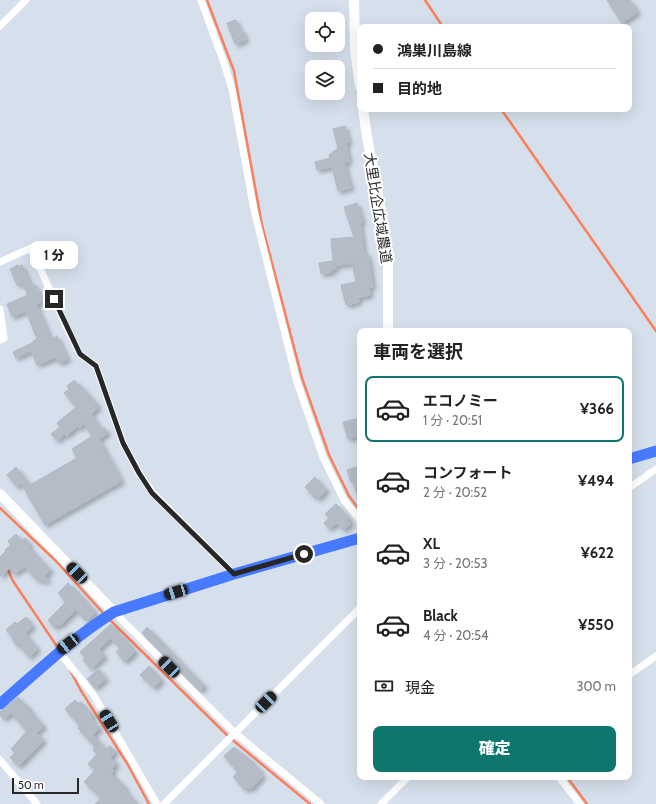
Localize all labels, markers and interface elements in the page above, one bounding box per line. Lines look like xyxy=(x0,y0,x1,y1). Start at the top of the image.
map controls xyxy=(305,12,345,100)
button: locate xyxy=(305,12,345,52)
text: 鴻巣川島線 xyxy=(397,42,472,60)
button: layers xyxy=(305,60,345,100)
text: 目的地 xyxy=(397,80,442,98)
street label: 大里比企広域農道 xyxy=(360,151,396,265)
callout: 1 分 xyxy=(30,241,78,269)
text: 1 分 xyxy=(44,247,64,263)
route end xyxy=(45,290,63,308)
text: 車両を選択 xyxy=(373,341,463,363)
icon: car xyxy=(375,391,411,427)
text: エコノミー xyxy=(423,392,498,410)
text: ¥366 xyxy=(580,400,614,418)
text: 1 分 · 20:51 xyxy=(423,412,482,428)
icon: car xyxy=(375,463,411,499)
text: コンフォート xyxy=(423,464,513,482)
text: ¥494 xyxy=(578,472,614,490)
text: 2 分 · 20:52 xyxy=(423,484,487,500)
icon: car xyxy=(375,535,411,571)
text: XL xyxy=(423,535,440,553)
text: ¥622 xyxy=(581,544,614,562)
route start xyxy=(295,545,313,563)
text: 3 分 · 20:53 xyxy=(423,555,488,571)
car xyxy=(64,560,90,586)
car xyxy=(163,583,189,601)
icon: car xyxy=(375,607,411,643)
text: Black xyxy=(423,607,458,625)
text: ¥550 xyxy=(578,616,614,634)
text: 4 分 · 20:54 xyxy=(423,627,489,643)
car xyxy=(55,632,81,656)
car xyxy=(156,654,182,680)
icon: cash xyxy=(373,675,395,697)
text: 300 m xyxy=(576,678,616,694)
text: 現金 xyxy=(405,679,435,697)
car xyxy=(253,689,279,715)
car xyxy=(98,708,120,734)
button: 確定 xyxy=(373,726,616,772)
scale bar xyxy=(12,776,79,795)
text: 50 m xyxy=(18,778,44,792)

